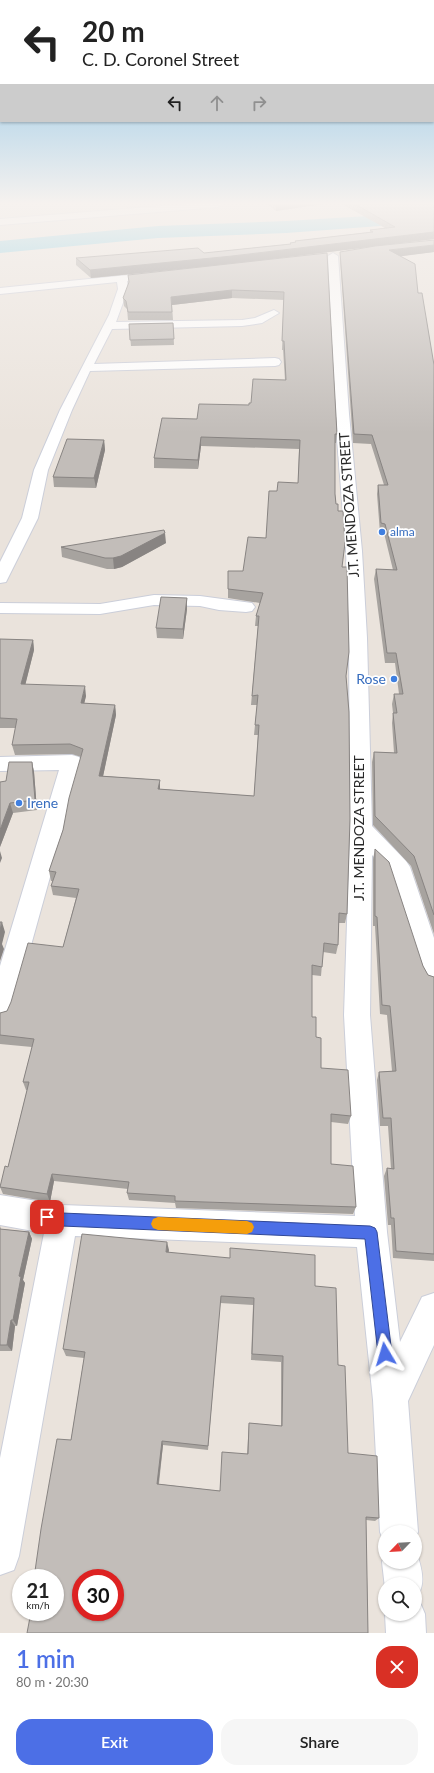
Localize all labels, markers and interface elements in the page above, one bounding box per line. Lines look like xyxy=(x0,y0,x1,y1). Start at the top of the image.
text: 20 m xyxy=(82,14,145,48)
icon: left xyxy=(16,16,68,68)
text: C. D. Coronel Street xyxy=(82,48,239,70)
icon: left xyxy=(164,92,186,114)
icon: ahead xyxy=(206,92,228,114)
icon: right xyxy=(248,92,270,114)
street label: J.T. MENDOZA STREET xyxy=(335,431,362,578)
place label: alma xyxy=(390,524,415,539)
marker: alma xyxy=(377,527,387,537)
place label: Rose xyxy=(356,670,386,687)
marker: Rose xyxy=(389,674,399,684)
street label: J.T. MENDOZA STREET xyxy=(350,754,367,901)
place label: Irene xyxy=(27,794,58,811)
marker: Irene xyxy=(14,798,24,808)
pin xyxy=(30,1200,64,1234)
icon: arrive xyxy=(36,1206,58,1228)
position arrow xyxy=(364,1333,406,1375)
north arrow xyxy=(378,1525,422,1569)
map controls xyxy=(378,1525,422,1621)
speed limit sign: 30 xyxy=(72,1569,124,1621)
button: search xyxy=(378,1577,422,1621)
text: 21 xyxy=(26,1578,50,1602)
text: km/h xyxy=(26,1599,50,1611)
text: 1 min xyxy=(16,1644,75,1673)
button: close xyxy=(376,1646,418,1688)
text: 80 m · 20:30 xyxy=(16,1674,89,1690)
button: Exit xyxy=(16,1719,213,1765)
button: Share xyxy=(221,1719,418,1765)

